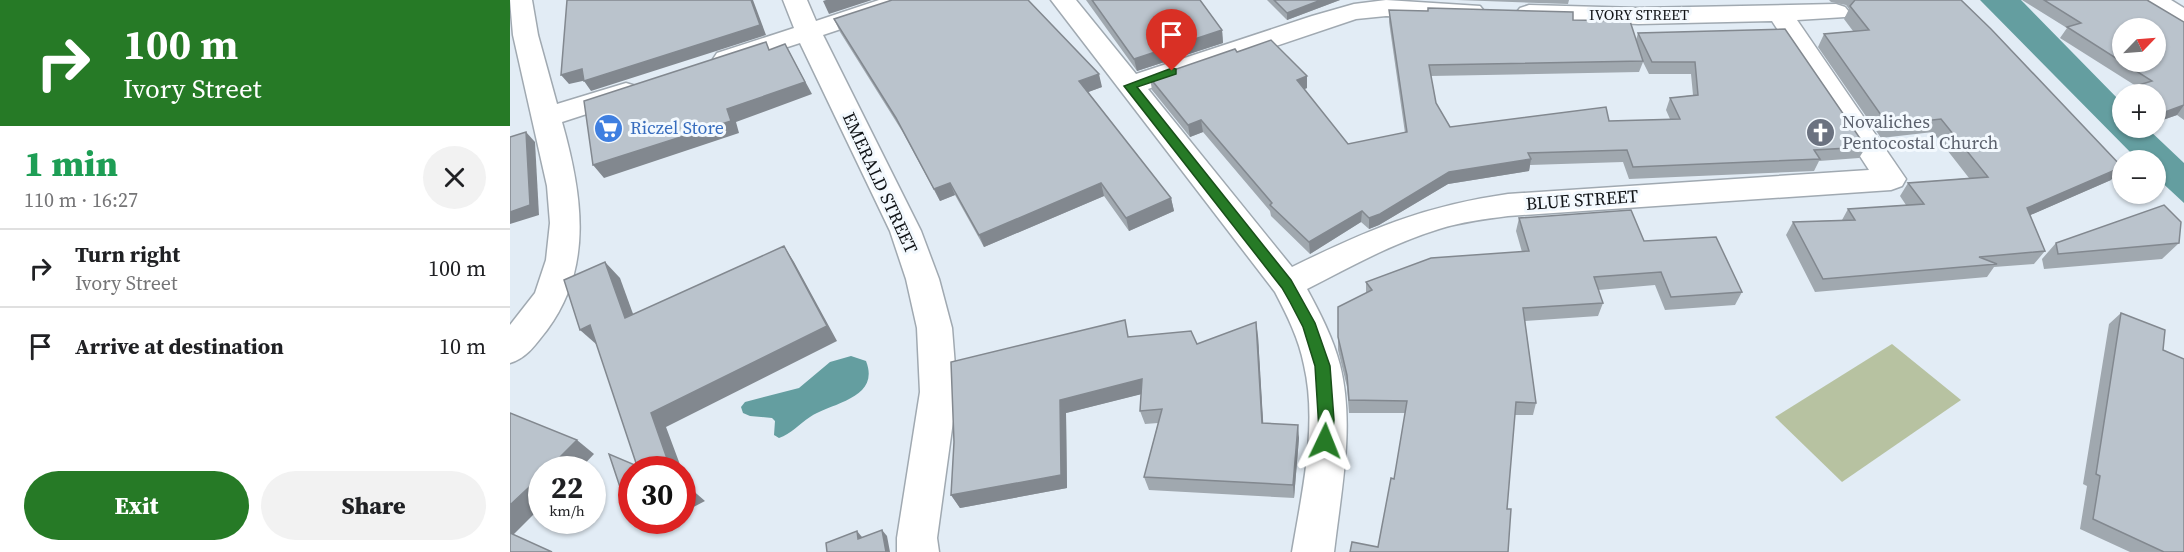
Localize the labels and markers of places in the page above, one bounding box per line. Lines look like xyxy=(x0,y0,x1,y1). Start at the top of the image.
pin xyxy=(1146,9,1197,71)
place label: Novaliches Pentocostal Church xyxy=(1842,109,1999,155)
supermarket icon: Riczel Store xyxy=(593,112,625,144)
place label: Riczel Store xyxy=(630,115,724,140)
church icon: Novaliches Pentocostal Church xyxy=(1805,116,1837,148)

